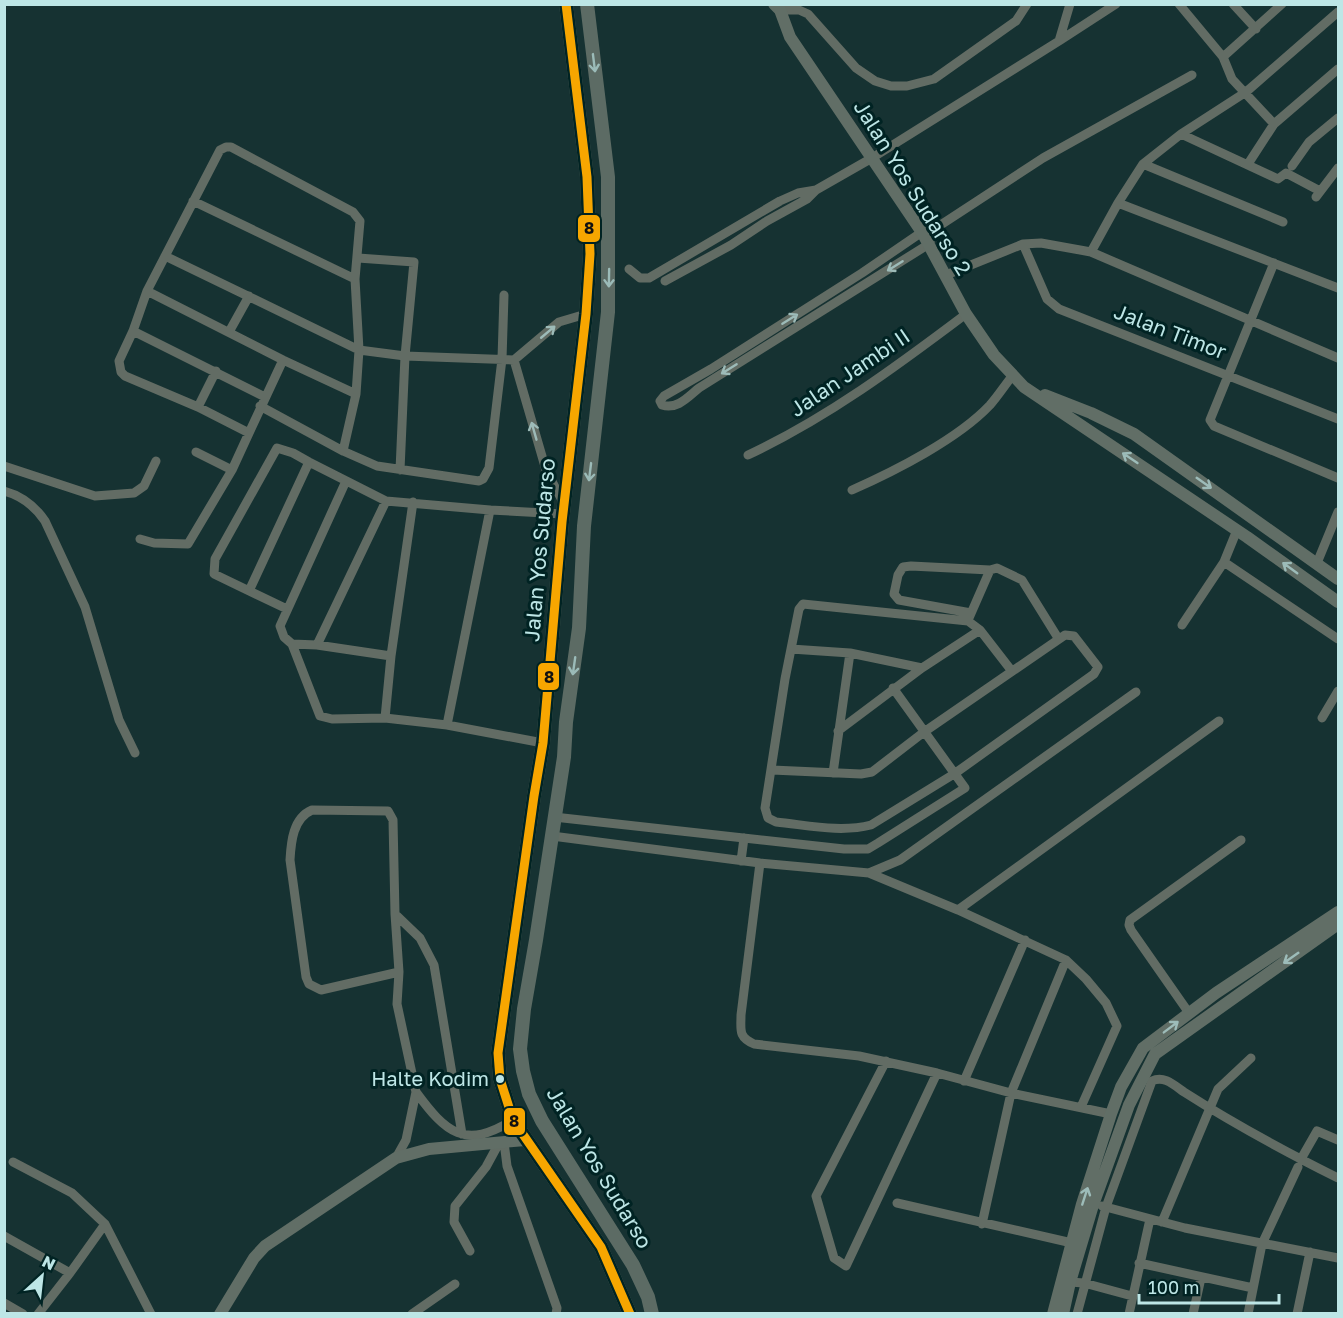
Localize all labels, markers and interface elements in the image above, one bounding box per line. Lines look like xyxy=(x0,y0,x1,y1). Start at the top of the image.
one-way arrow xyxy=(589,52,600,72)
street label: Jalan Yos Sudarso 2 xyxy=(848,95,977,280)
line badge: 8 xyxy=(577,214,601,243)
text: 8 xyxy=(584,218,594,238)
one-way arrow xyxy=(886,259,903,272)
one-way arrow xyxy=(603,267,615,287)
street label: Jalan Timor xyxy=(1110,298,1230,364)
one-way arrow xyxy=(781,313,798,325)
street label: Jalan Jambi II xyxy=(784,322,914,422)
one-way arrow xyxy=(540,325,555,339)
one-way arrow xyxy=(721,364,738,376)
one-way arrow xyxy=(528,422,539,441)
one-way arrow xyxy=(1122,452,1138,464)
street label: Jalan Yos Sudarso xyxy=(518,457,560,643)
one-way arrow xyxy=(584,461,595,481)
one-way arrow xyxy=(1195,477,1212,489)
one-way arrow xyxy=(1283,562,1299,575)
one-way arrow xyxy=(568,655,579,675)
line badge: 8 xyxy=(537,662,560,691)
text: 8 xyxy=(544,667,554,687)
one-way arrow xyxy=(1283,952,1299,964)
one-way arrow xyxy=(1163,1020,1179,1033)
place label: Halte Kodim xyxy=(371,1066,489,1090)
marker: Halte Kodim xyxy=(494,1073,506,1085)
street label: Jalan Yos Sudarso xyxy=(541,1082,658,1253)
line badge: 8 xyxy=(503,1107,526,1136)
text: 8 xyxy=(509,1111,519,1131)
one-way arrow xyxy=(1080,1187,1091,1206)
north arrow xyxy=(12,1246,72,1306)
text: N xyxy=(39,1251,59,1274)
scale bar xyxy=(1139,1267,1278,1305)
text: 100 m xyxy=(1148,1276,1199,1298)

